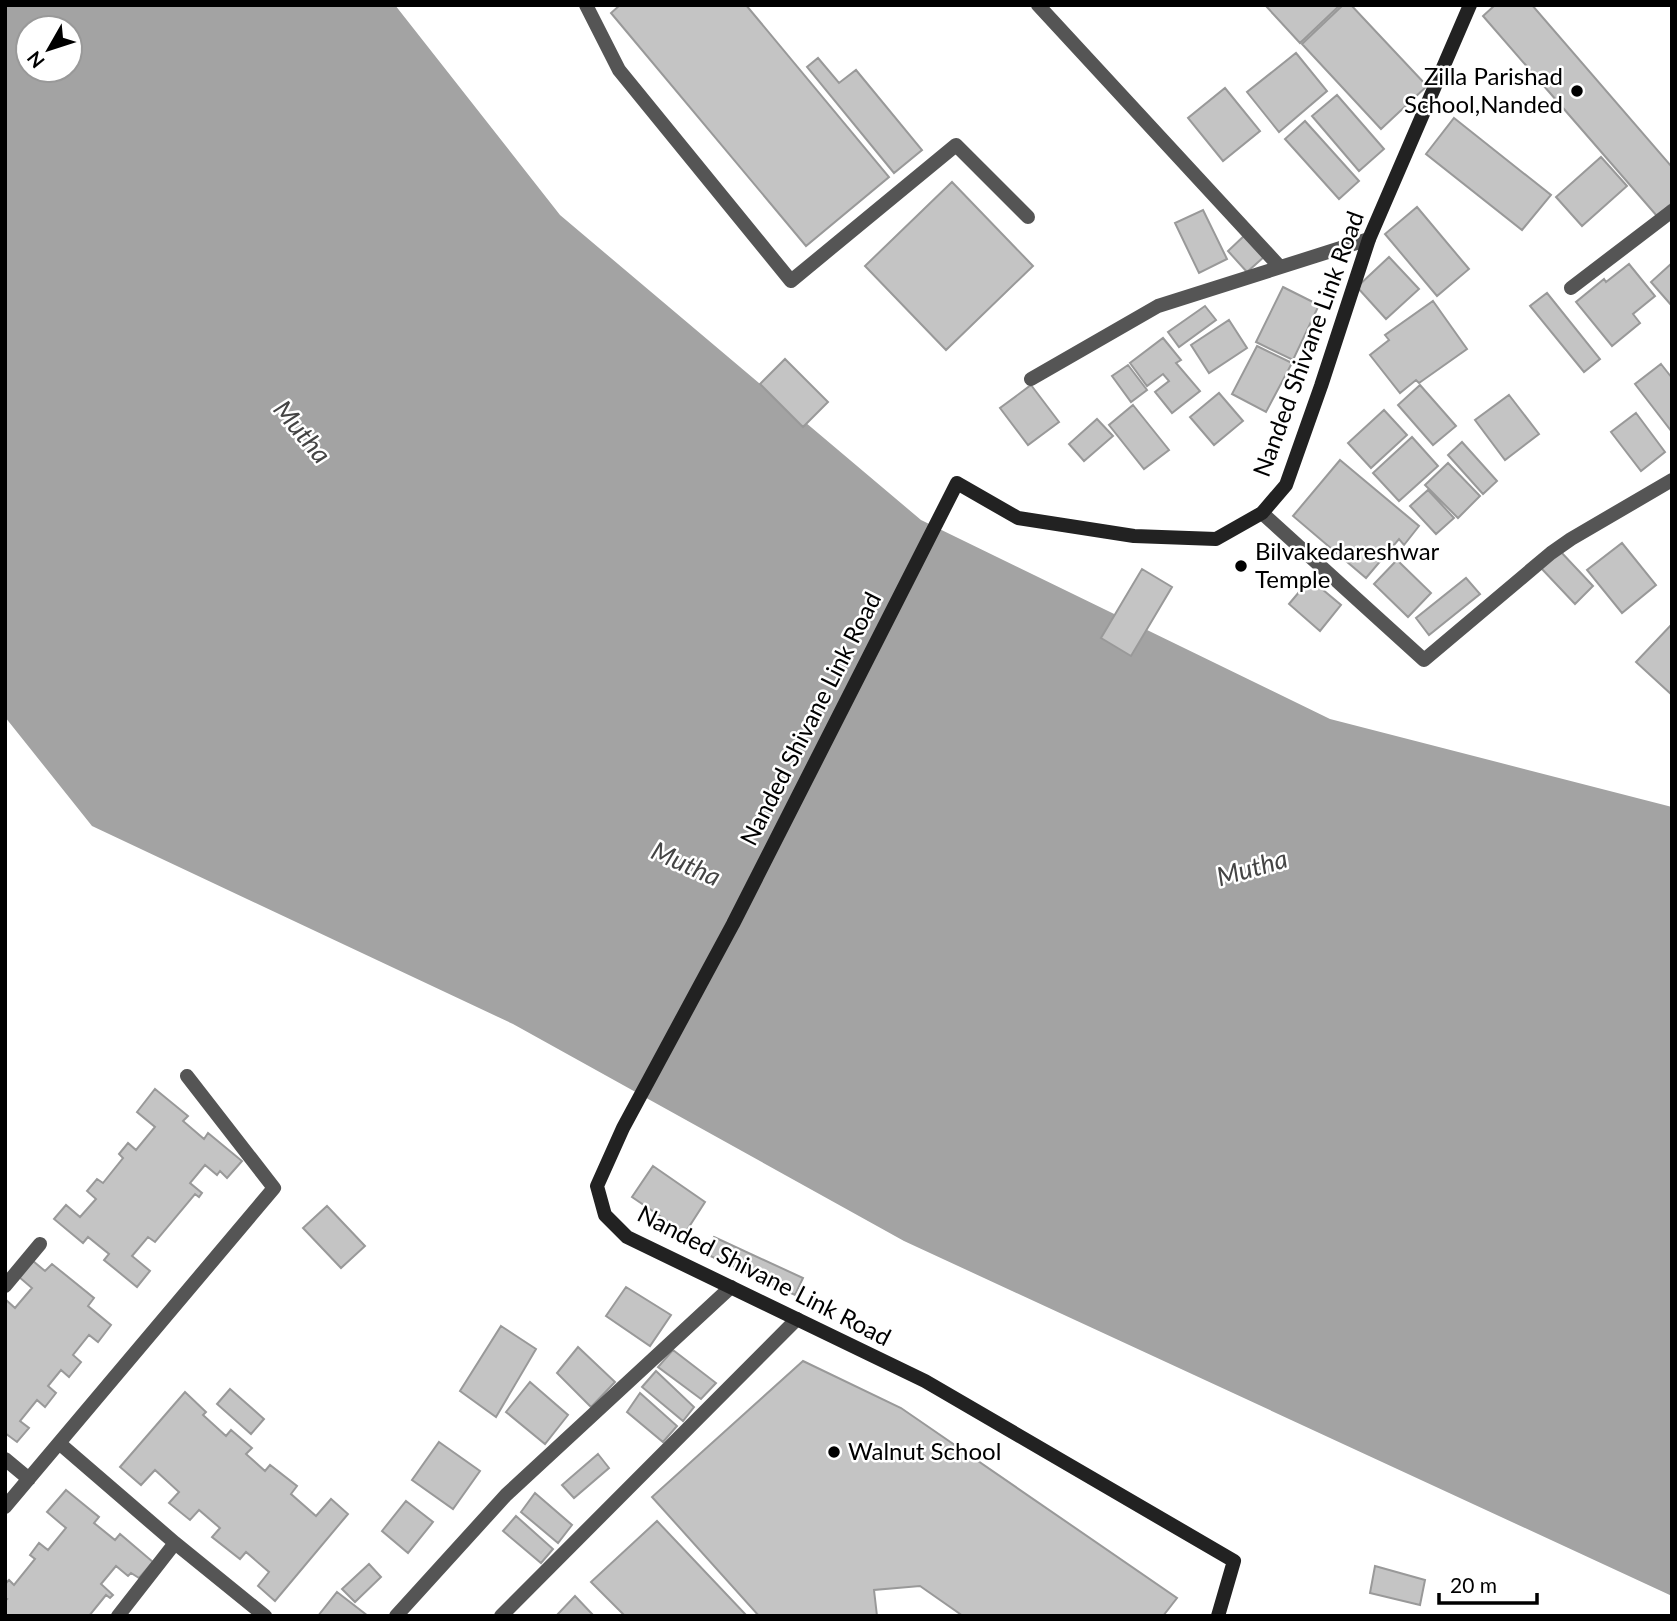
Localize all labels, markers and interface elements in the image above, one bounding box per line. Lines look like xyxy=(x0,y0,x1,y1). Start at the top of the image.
north arrow xyxy=(14,14,84,84)
text: N xyxy=(22,47,49,73)
place label: Zilla Parishad School,Nanded xyxy=(1404,61,1563,118)
marker: Zilla Parishad School,Nanded xyxy=(1569,83,1585,99)
street label: Nanded Shivane Link Road xyxy=(1246,207,1369,480)
water label: Mutha xyxy=(267,393,338,469)
place label: Bilvakedareshwar Temple xyxy=(1255,536,1440,593)
marker: Bilvakedareshwar Temple xyxy=(1233,558,1249,574)
street label: Nanded Shivane Link Road xyxy=(733,587,886,850)
water label: Mutha xyxy=(647,834,726,892)
water label: Mutha xyxy=(1213,842,1291,892)
street label: Nanded Shivane Link Road xyxy=(633,1198,896,1351)
place label: Walnut School xyxy=(848,1436,1001,1465)
marker: Walnut School xyxy=(826,1444,842,1460)
scale bar xyxy=(1439,1562,1537,1606)
text: 20 m xyxy=(1450,1572,1497,1597)

